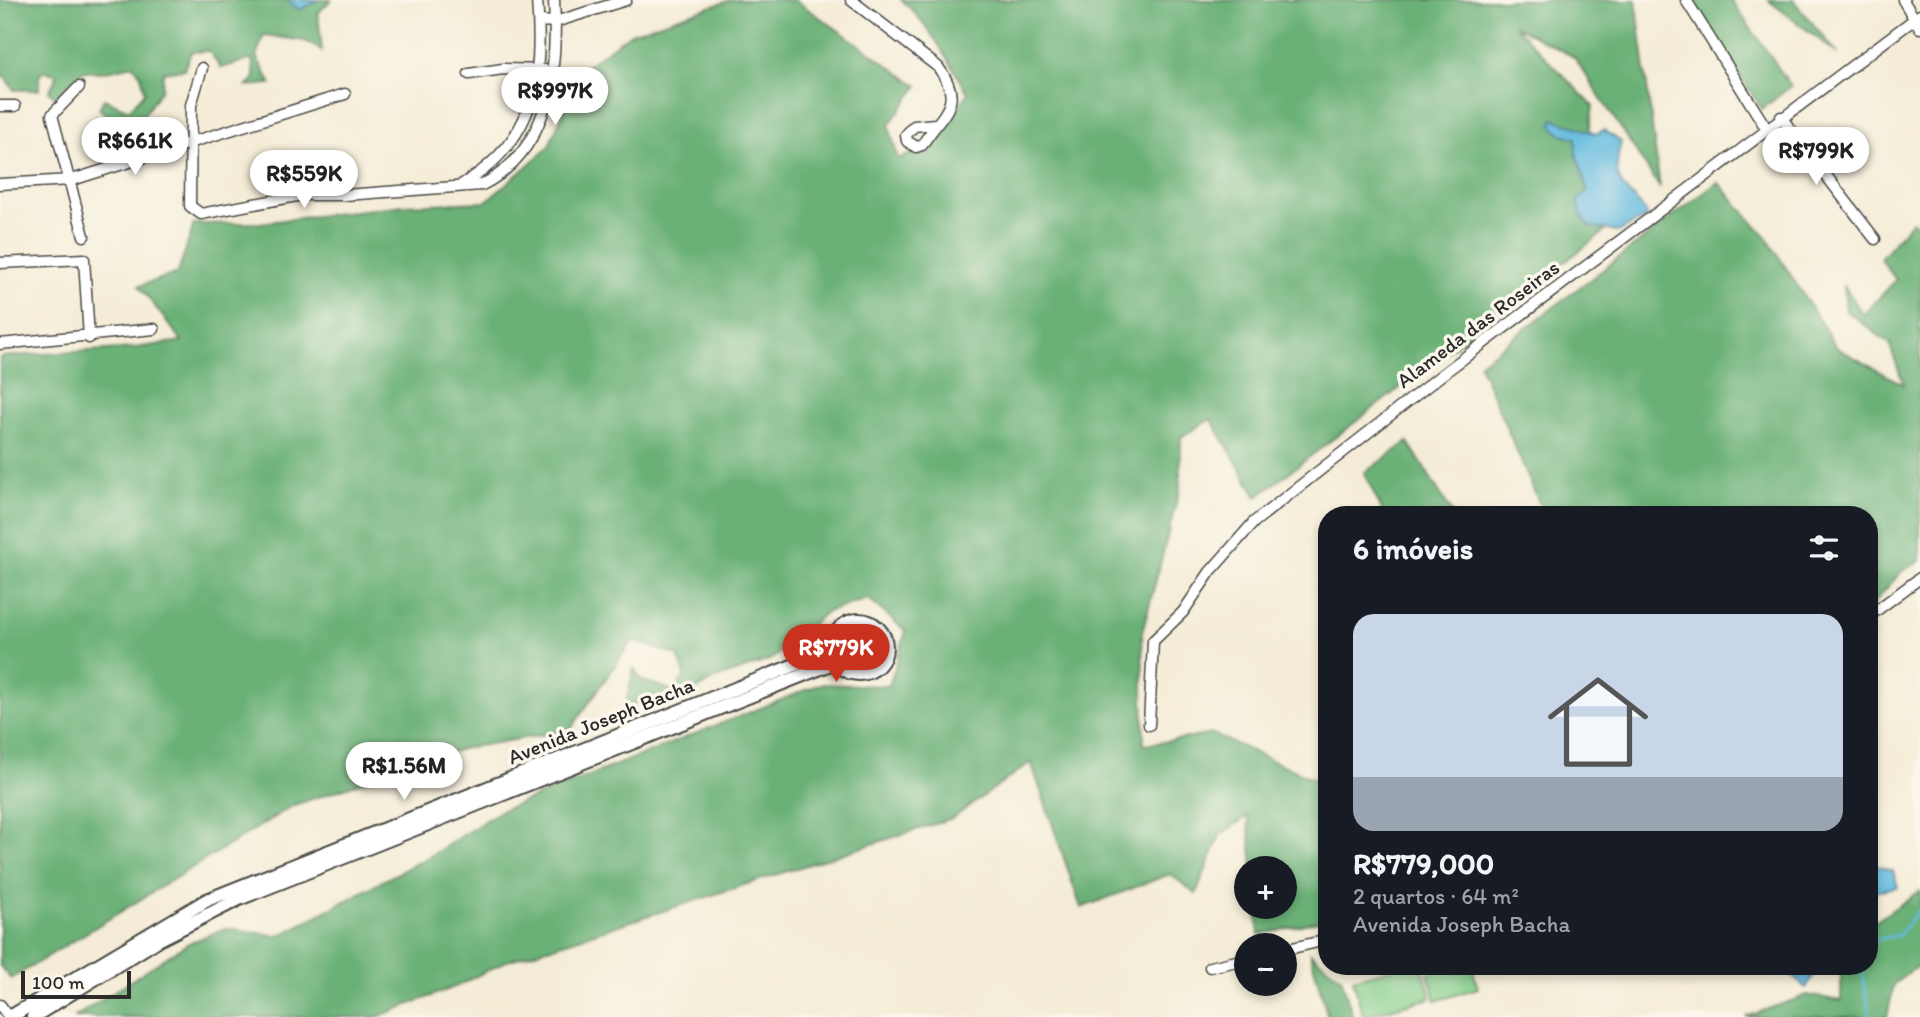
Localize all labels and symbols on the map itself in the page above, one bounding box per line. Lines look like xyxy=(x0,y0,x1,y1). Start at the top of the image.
pin: R$997K xyxy=(498,68,612,127)
pin: R$661K xyxy=(78,118,192,177)
pin: R$799K xyxy=(1759,128,1873,187)
pin: R$559K xyxy=(247,150,361,210)
street label: Alameda das Roseiras xyxy=(1391,254,1564,393)
pin: R$779K xyxy=(779,624,893,684)
street label: Avenida Joseph Bacha xyxy=(504,672,698,769)
pin: R$1.56M xyxy=(339,742,469,802)
scale bar xyxy=(21,968,131,1000)

